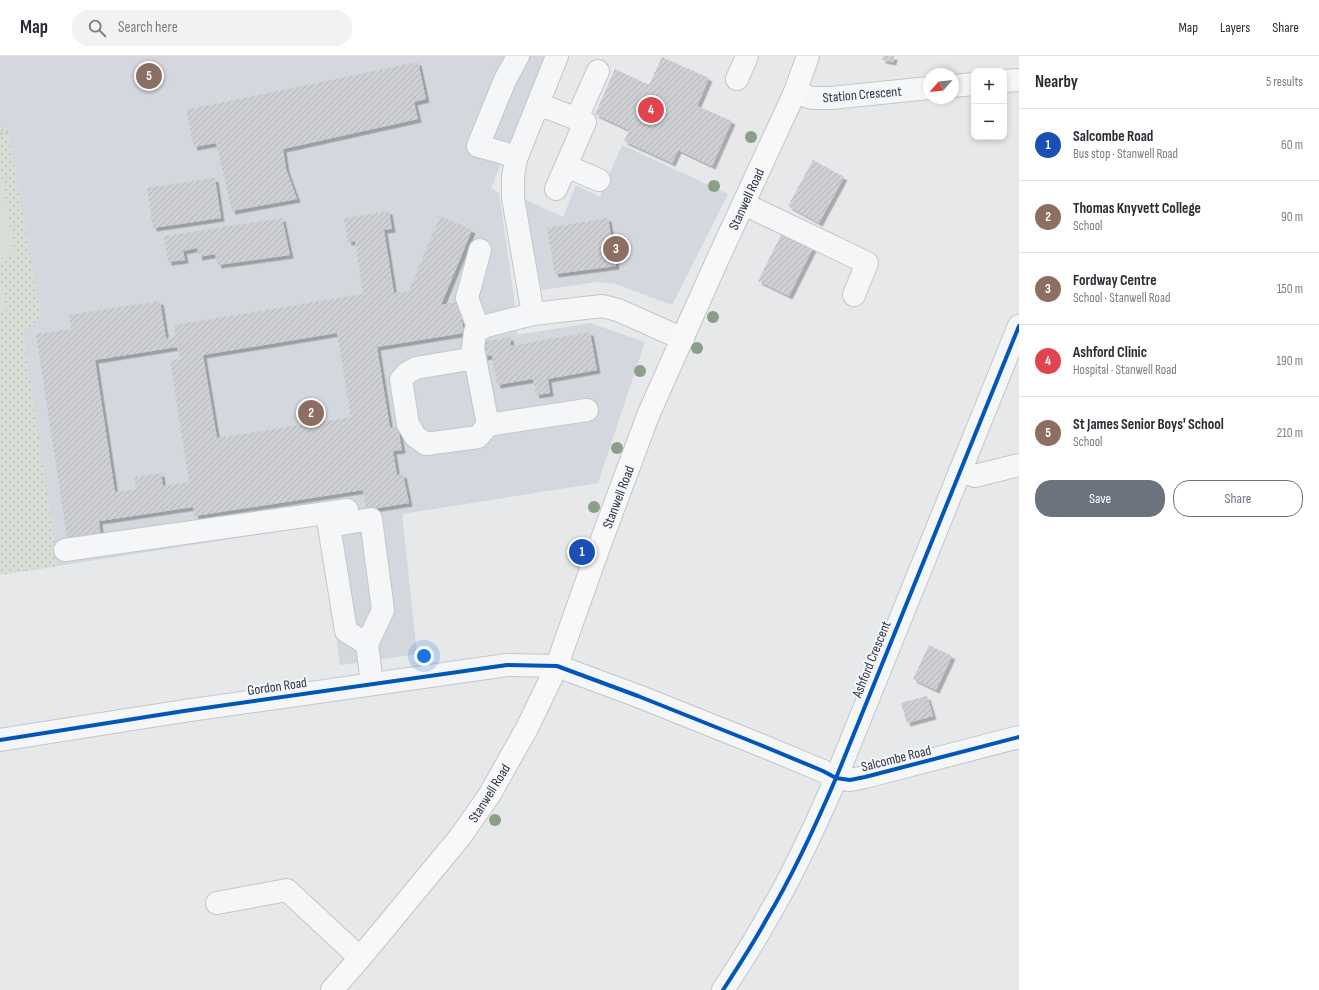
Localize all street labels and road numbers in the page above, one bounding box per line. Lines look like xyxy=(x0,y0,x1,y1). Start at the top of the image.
street label: Station Crescent xyxy=(822,83,902,106)
street label: Stanwell Road xyxy=(725,166,768,233)
street label: Stanwell Road xyxy=(599,463,638,531)
street label: Ashford Crescent xyxy=(848,618,895,701)
street label: Gordon Road xyxy=(246,674,308,699)
street label: Salcombe Road xyxy=(859,742,933,775)
street label: Stanwell Road xyxy=(465,761,514,826)

